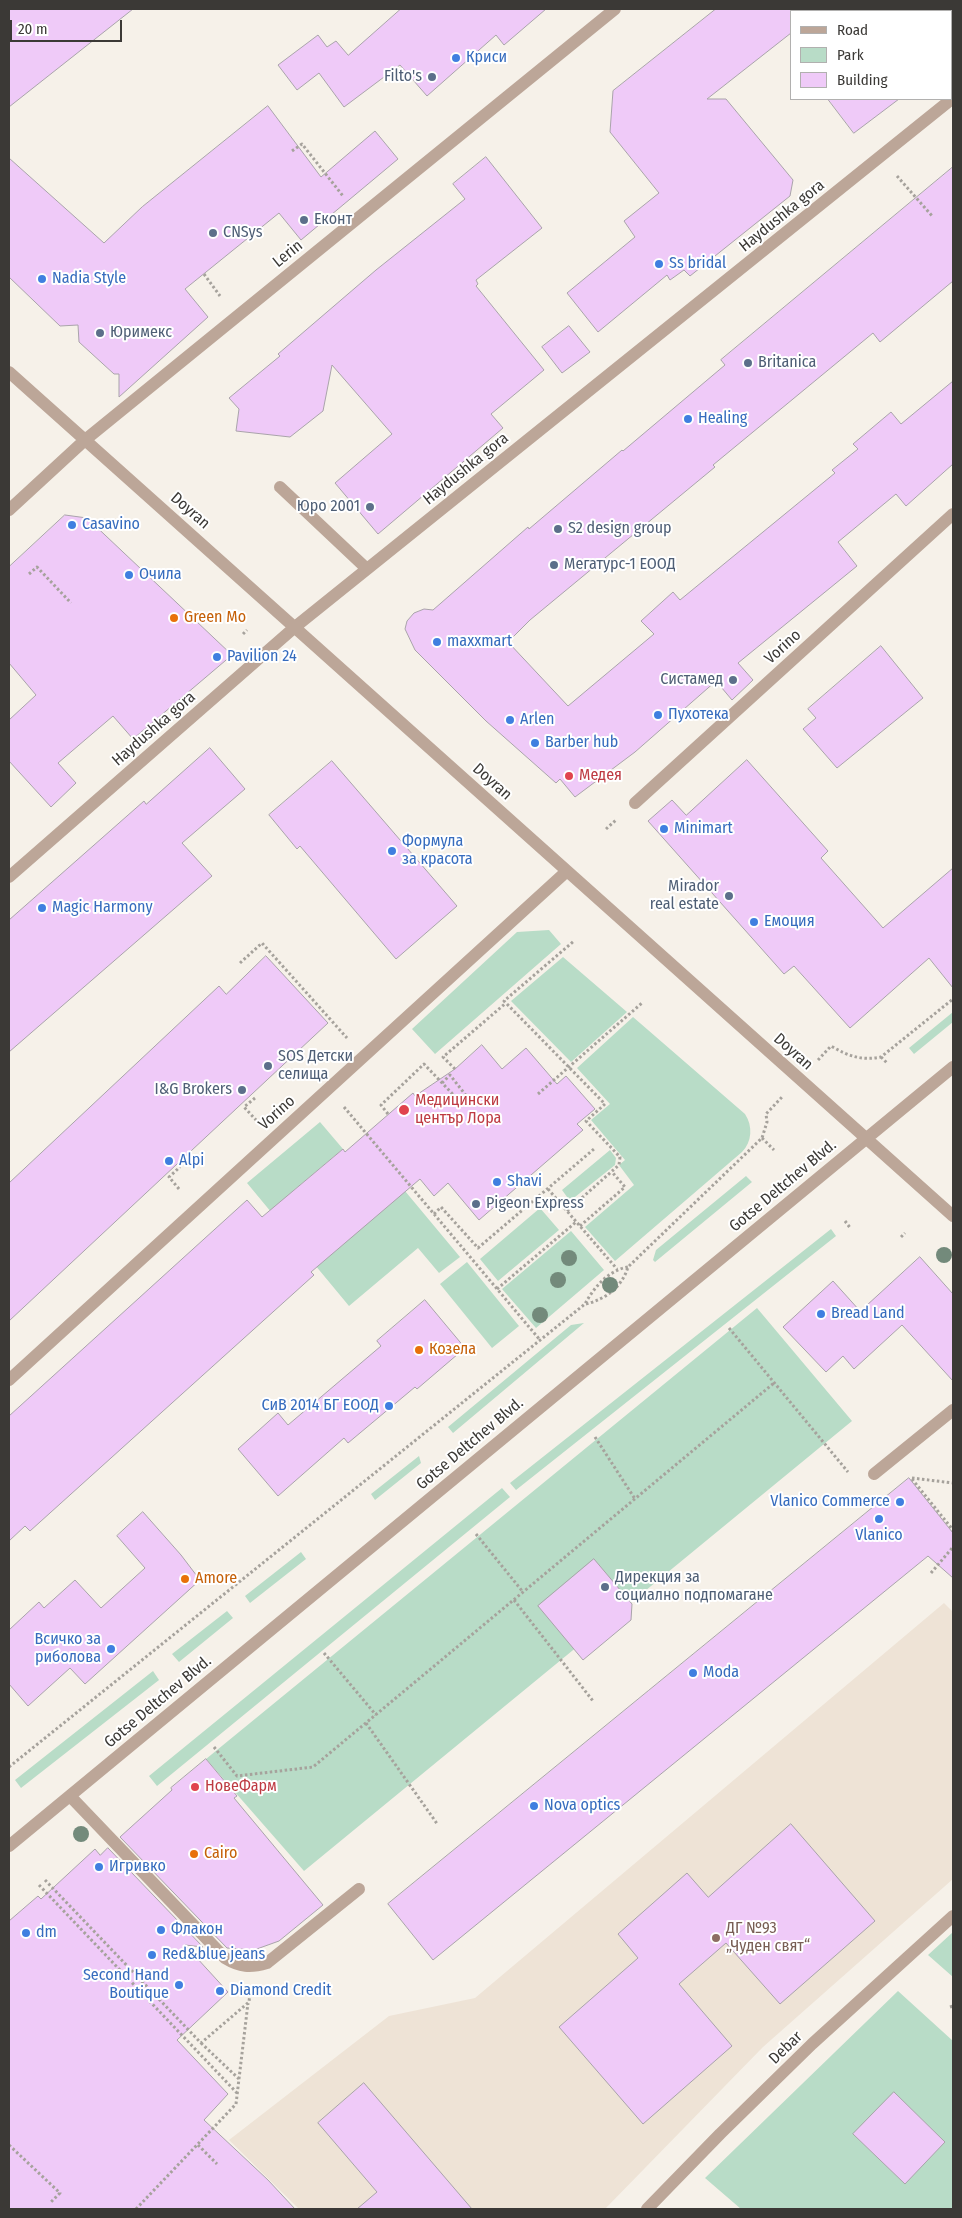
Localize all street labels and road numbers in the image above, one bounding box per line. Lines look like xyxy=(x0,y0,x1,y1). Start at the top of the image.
street label: Haydushka gora xyxy=(736,176,828,256)
street label: Lerin xyxy=(269,236,307,272)
street label: Haydushka gora xyxy=(420,429,512,509)
street label: Doyran xyxy=(166,489,214,533)
street label: Vorino xyxy=(761,626,805,668)
street label: Haydushka gora xyxy=(108,688,200,770)
street label: Doyran xyxy=(468,759,516,805)
street label: Doyran xyxy=(769,1029,817,1075)
street label: Vorino xyxy=(255,1092,299,1134)
street label: Gotse Deltchev Blvd. xyxy=(726,1136,840,1236)
street label: Gotse Deltchev Blvd. xyxy=(413,1394,527,1494)
street label: Gotse Deltchev Blvd. xyxy=(101,1652,215,1752)
street label: Debar xyxy=(765,2028,807,2068)

